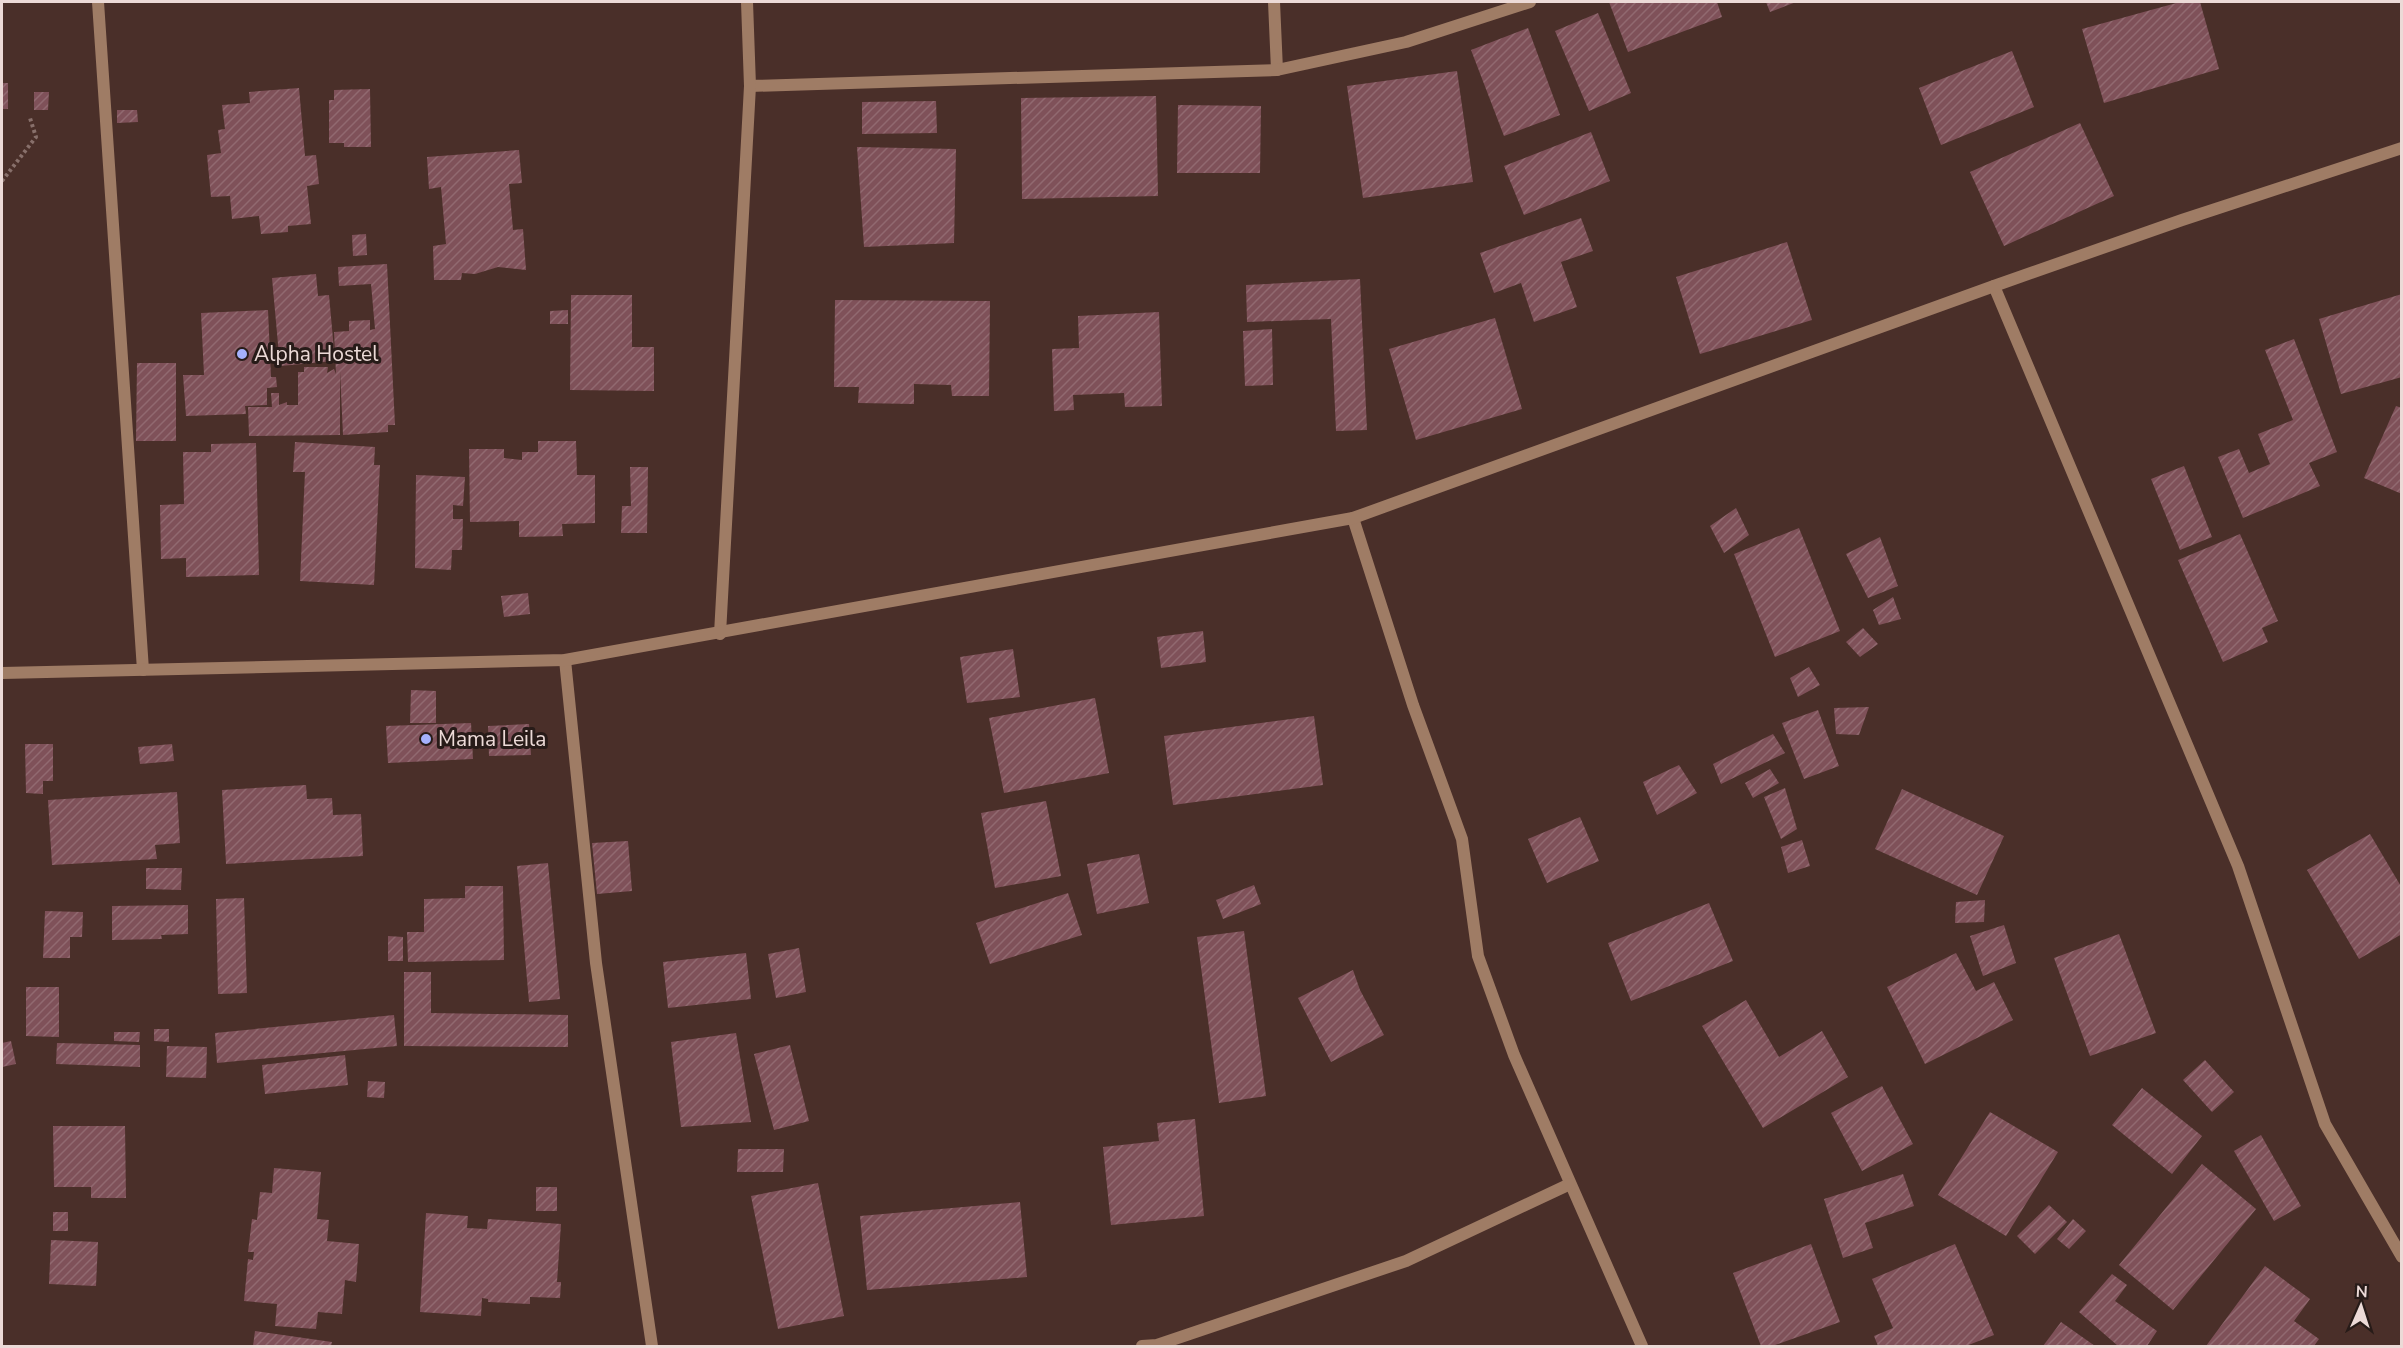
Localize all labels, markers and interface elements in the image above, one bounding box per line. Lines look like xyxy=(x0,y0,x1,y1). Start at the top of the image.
place label: Alpha Hostel xyxy=(254,340,379,368)
marker: Alpha Hostel xyxy=(235,347,249,361)
place label: Mama Leila xyxy=(438,725,546,753)
marker: Mama Leila xyxy=(419,732,433,746)
north arrow xyxy=(2331,1276,2391,1336)
text: N xyxy=(2355,1281,2368,1303)

